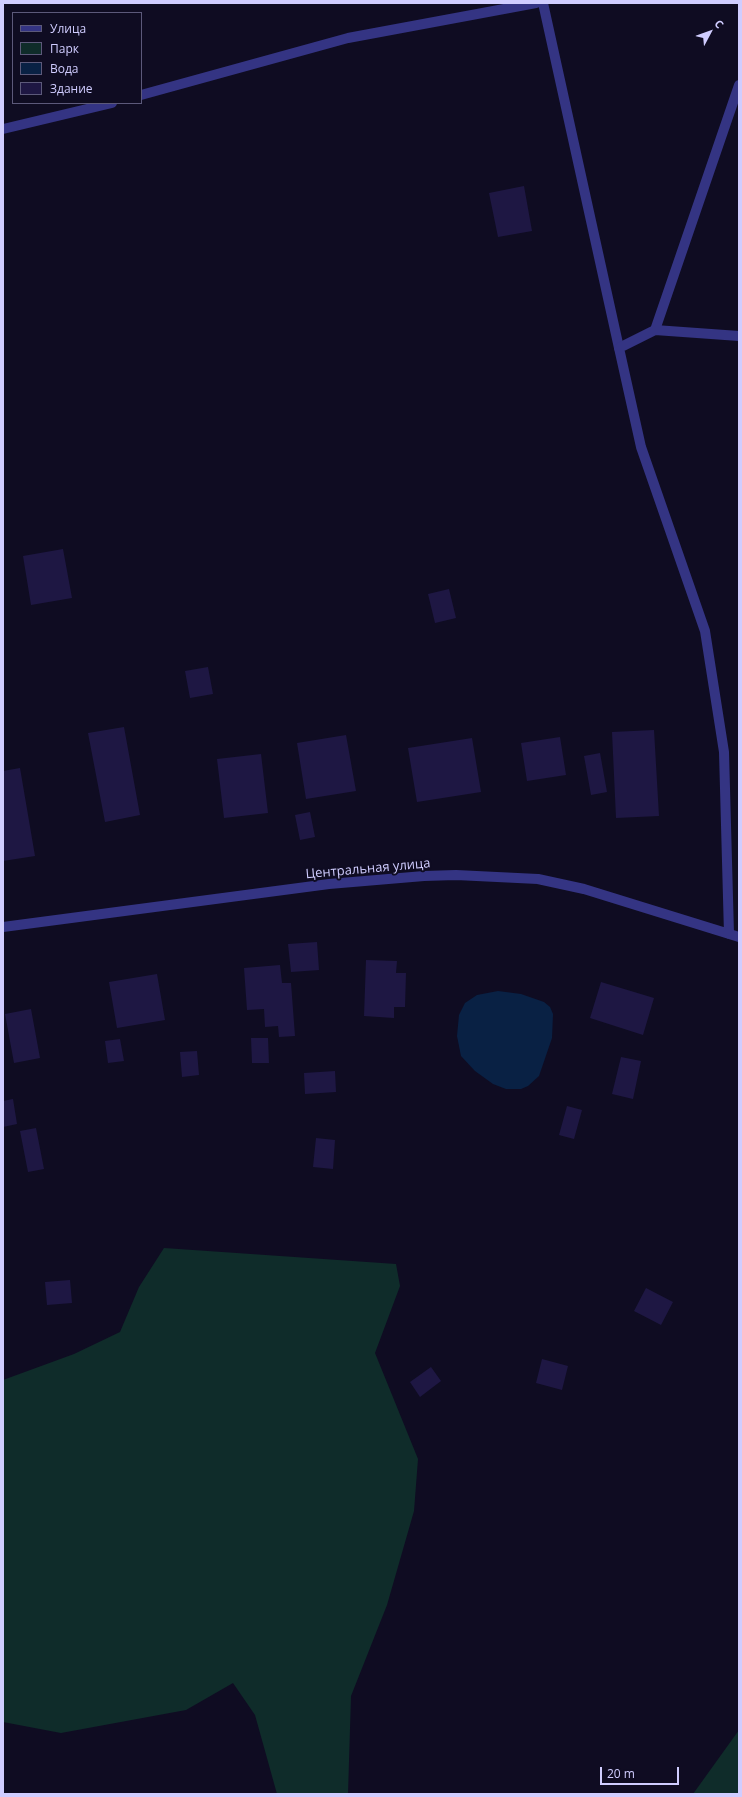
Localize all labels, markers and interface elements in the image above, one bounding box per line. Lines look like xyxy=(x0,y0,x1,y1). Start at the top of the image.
legend xyxy=(12,12,142,104)
north arrow xyxy=(690,12,730,52)
text: С xyxy=(711,16,727,31)
text: Улица xyxy=(50,20,86,37)
text: Парк xyxy=(50,40,79,57)
text: Вода xyxy=(50,60,79,77)
text: Здание xyxy=(50,80,93,97)
street label: Центральная улица xyxy=(305,856,431,882)
scale bar xyxy=(602,1759,681,1785)
text: 20 m xyxy=(607,1765,635,1782)

